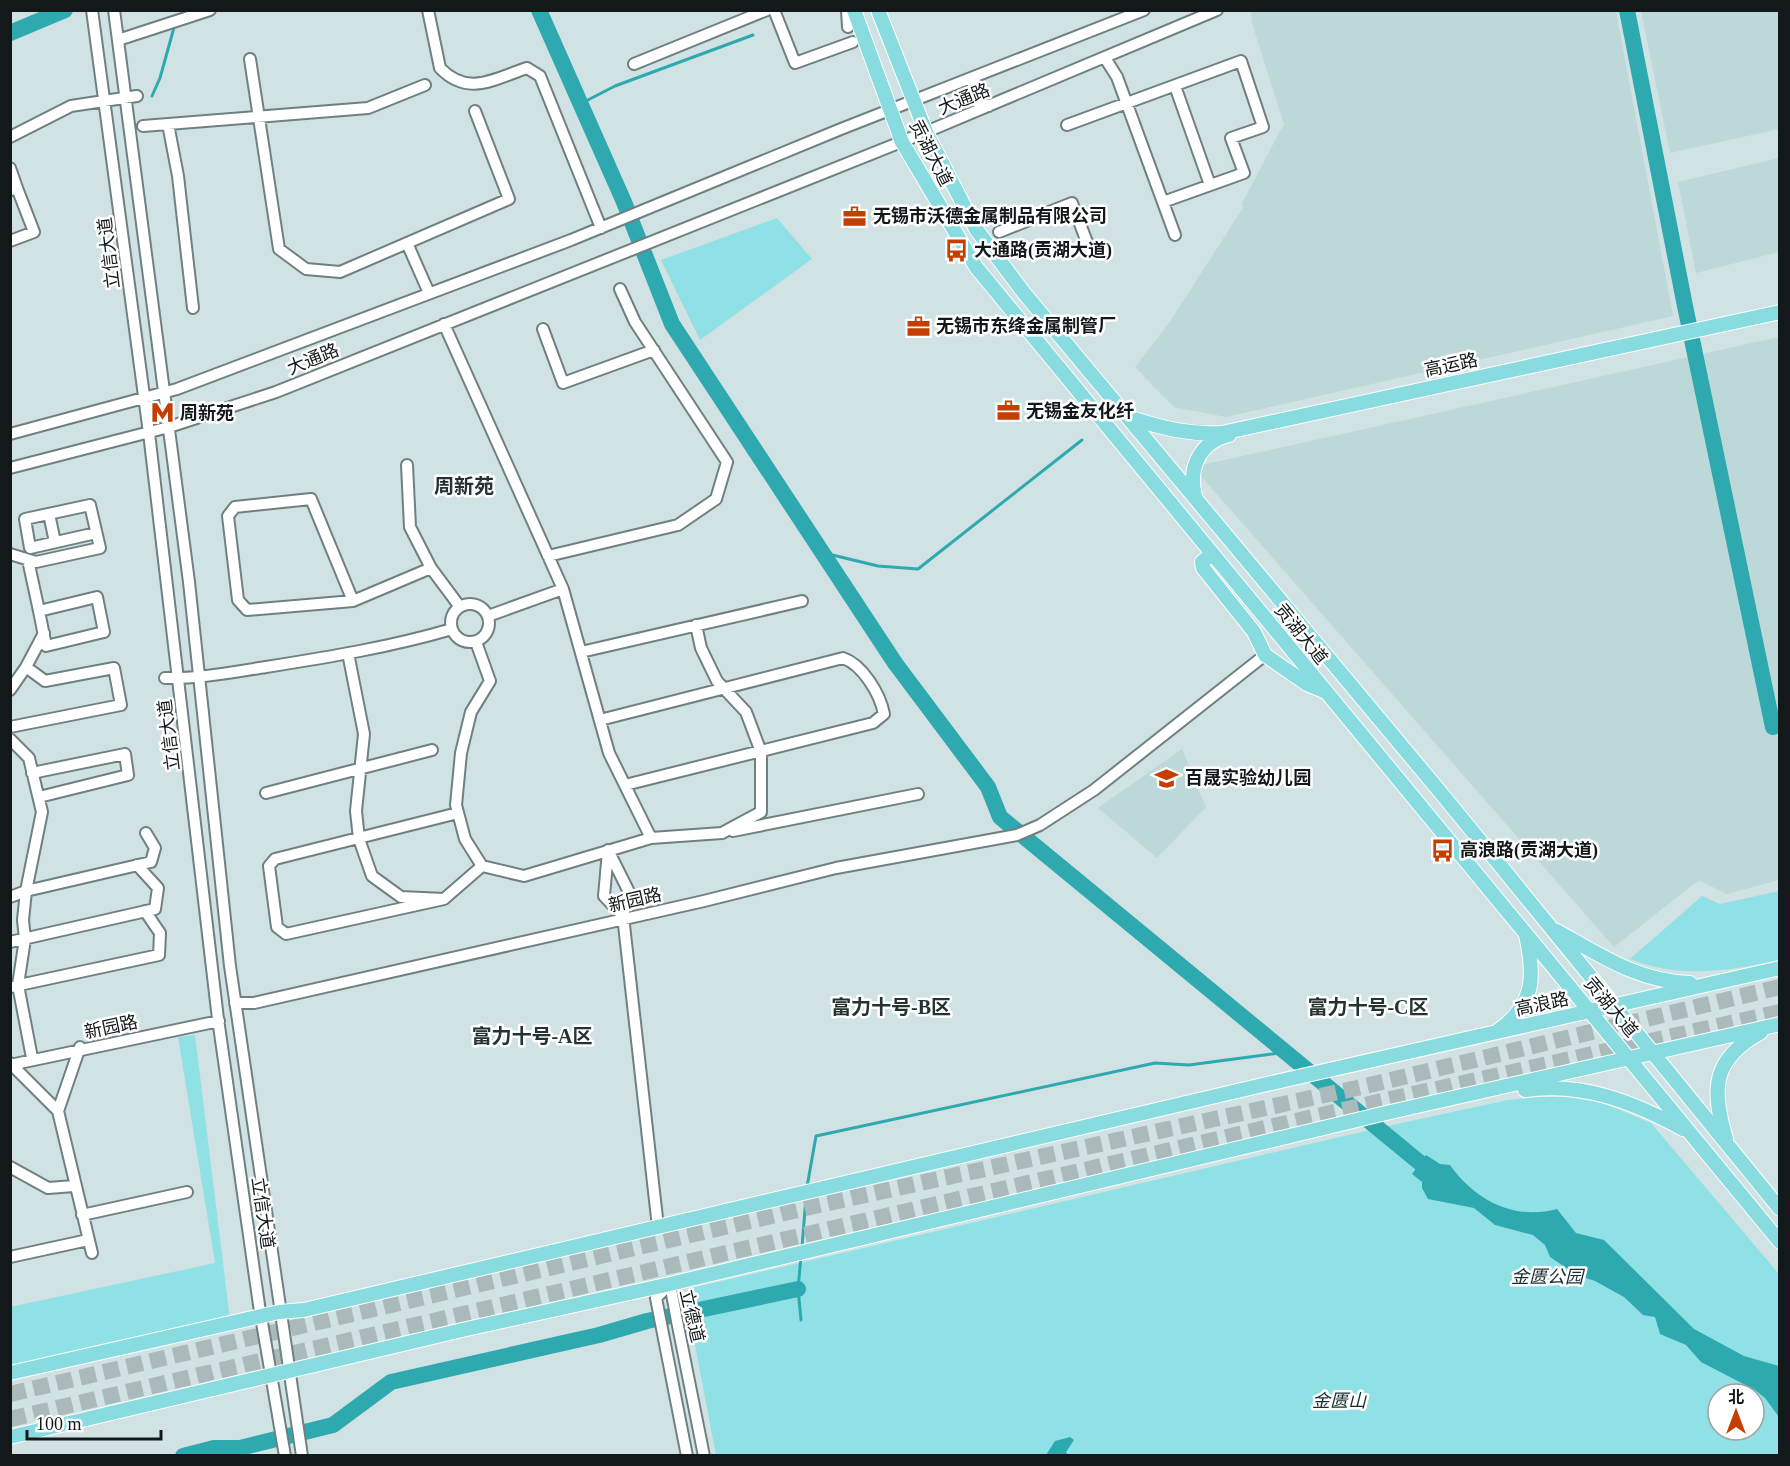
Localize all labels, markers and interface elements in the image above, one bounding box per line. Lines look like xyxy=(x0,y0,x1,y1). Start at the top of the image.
street label: 大通路 xyxy=(935,80,993,118)
street label: 贡湖大道 xyxy=(906,116,956,190)
office icon: 无锡市沃德金属制品有限公司 xyxy=(842,203,868,229)
place label: 无锡市沃德金属制品有限公司 xyxy=(873,206,1107,226)
street label: 立信大道 xyxy=(95,216,123,290)
bus stop icon: 大通路(贡湖大道) xyxy=(943,237,969,263)
place label: 大通路(贡湖大道) xyxy=(974,240,1112,261)
office icon: 无锡市东绛金属制管厂 xyxy=(905,313,931,339)
place label: 无锡市东绛金属制管厂 xyxy=(936,316,1116,336)
street label: 大通路 xyxy=(284,340,342,378)
street label: 高运路 xyxy=(1423,350,1479,380)
office icon: 无锡金友化纤 xyxy=(995,398,1021,424)
metro station icon: 周新苑 xyxy=(149,400,175,426)
place label: 无锡金友化纤 xyxy=(1026,401,1134,421)
place label: 周新苑 xyxy=(180,403,234,423)
district label: 周新苑 xyxy=(434,475,494,497)
street label: 贡湖大道 xyxy=(1271,600,1331,668)
street label: 立信大道 xyxy=(155,698,183,772)
school or university icon: 百晟实验幼儿园 xyxy=(1154,765,1180,791)
place label: 百晟实验幼儿园 xyxy=(1185,768,1311,788)
bus stop icon: 高浪路(贡湖大道) xyxy=(1429,837,1455,863)
place label: 高浪路(贡湖大道) xyxy=(1460,840,1598,861)
street label: 新园路 xyxy=(606,884,664,916)
street label: 贡湖大道 xyxy=(1580,973,1642,1041)
street label: 高浪路 xyxy=(1514,989,1570,1019)
district label: 富力十号-B区 xyxy=(831,996,951,1018)
district label: 富力十号-C区 xyxy=(1307,996,1429,1018)
street label: 新园路 xyxy=(83,1012,139,1042)
district label: 富力十号-A区 xyxy=(471,1025,593,1047)
street label: 立信大道 xyxy=(248,1176,278,1250)
park label: 金匮公园 xyxy=(1511,1267,1586,1287)
street label: 立德道 xyxy=(676,1287,708,1345)
north arrow xyxy=(1706,1382,1766,1442)
text: 北 xyxy=(1728,1389,1744,1406)
park label: 金匮山 xyxy=(1312,1391,1367,1411)
scale bar xyxy=(27,1403,160,1441)
text: 100 m xyxy=(36,1414,82,1434)

